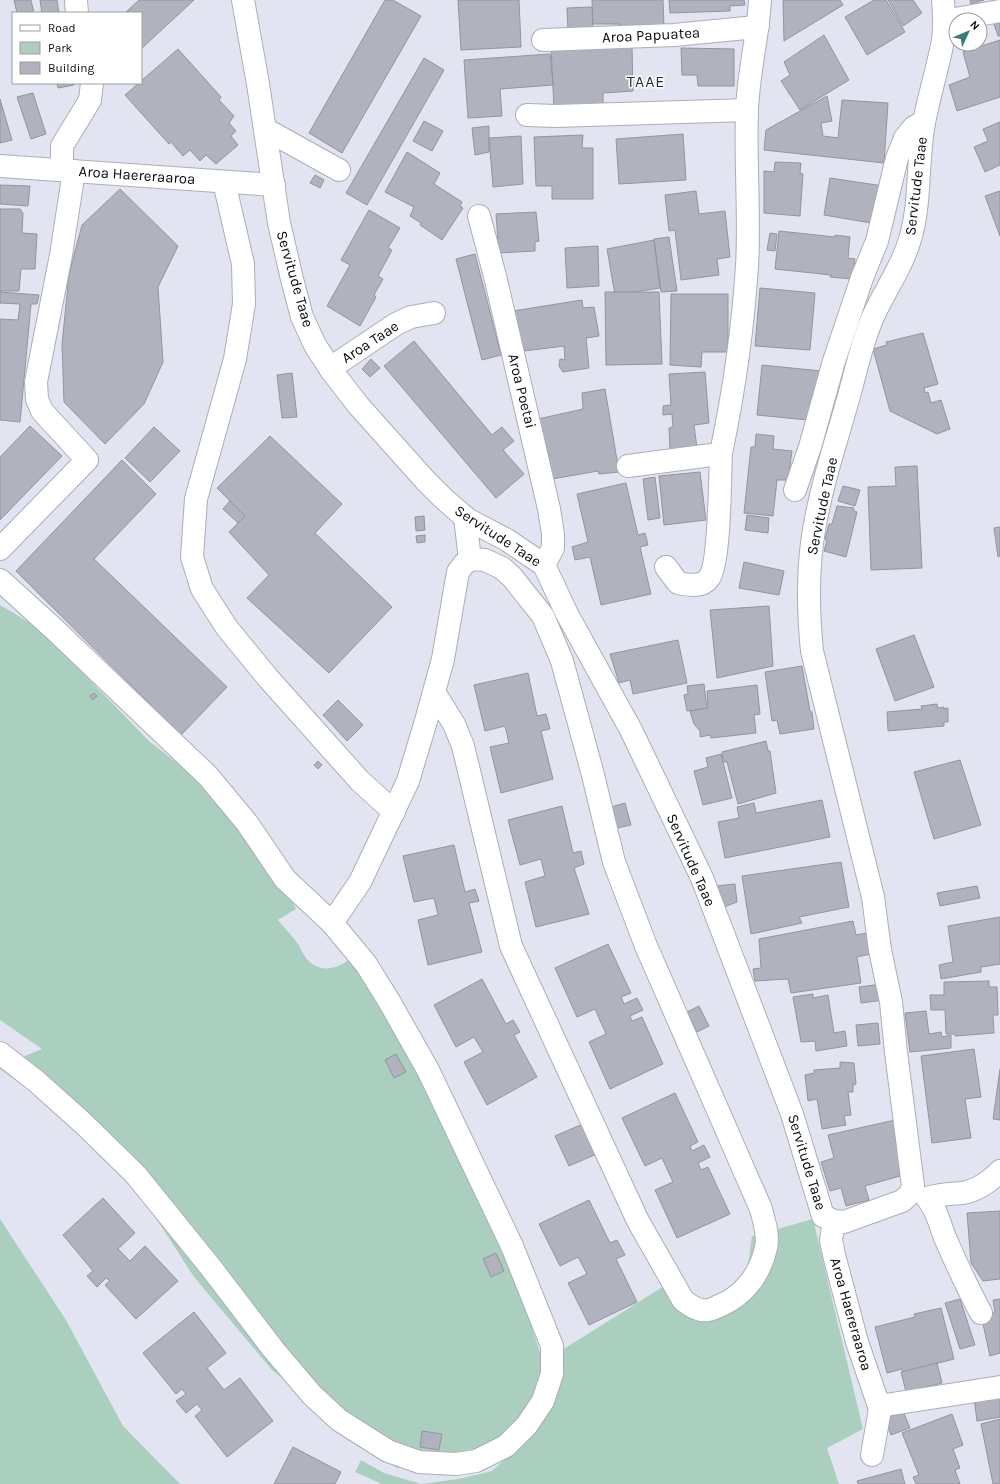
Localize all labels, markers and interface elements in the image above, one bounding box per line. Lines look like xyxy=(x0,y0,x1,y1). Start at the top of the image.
legend xyxy=(12,12,142,84)
north arrow xyxy=(948,12,988,52)
text: N xyxy=(967,18,982,33)
text: Road xyxy=(48,21,76,35)
street label: Aroa Papuatea xyxy=(601,23,701,47)
text: Park xyxy=(48,41,73,55)
text: Building xyxy=(48,61,95,75)
district label: TAAE xyxy=(627,72,665,91)
street label: Servitude Taae xyxy=(901,136,931,236)
street label: Aroa Haereraaroa xyxy=(78,162,196,188)
street label: Servitude Taae xyxy=(273,229,317,329)
street label: Aroa Taae xyxy=(338,317,402,367)
street label: Aroa Poetai xyxy=(504,352,540,430)
street label: Servitude Taae xyxy=(803,455,841,557)
street label: Servitude Taae xyxy=(451,501,545,571)
street label: Servitude Taae xyxy=(663,811,719,909)
street label: Servitude Taae xyxy=(784,1112,830,1212)
street label: Aroa Haereraaroa xyxy=(826,1255,876,1373)

